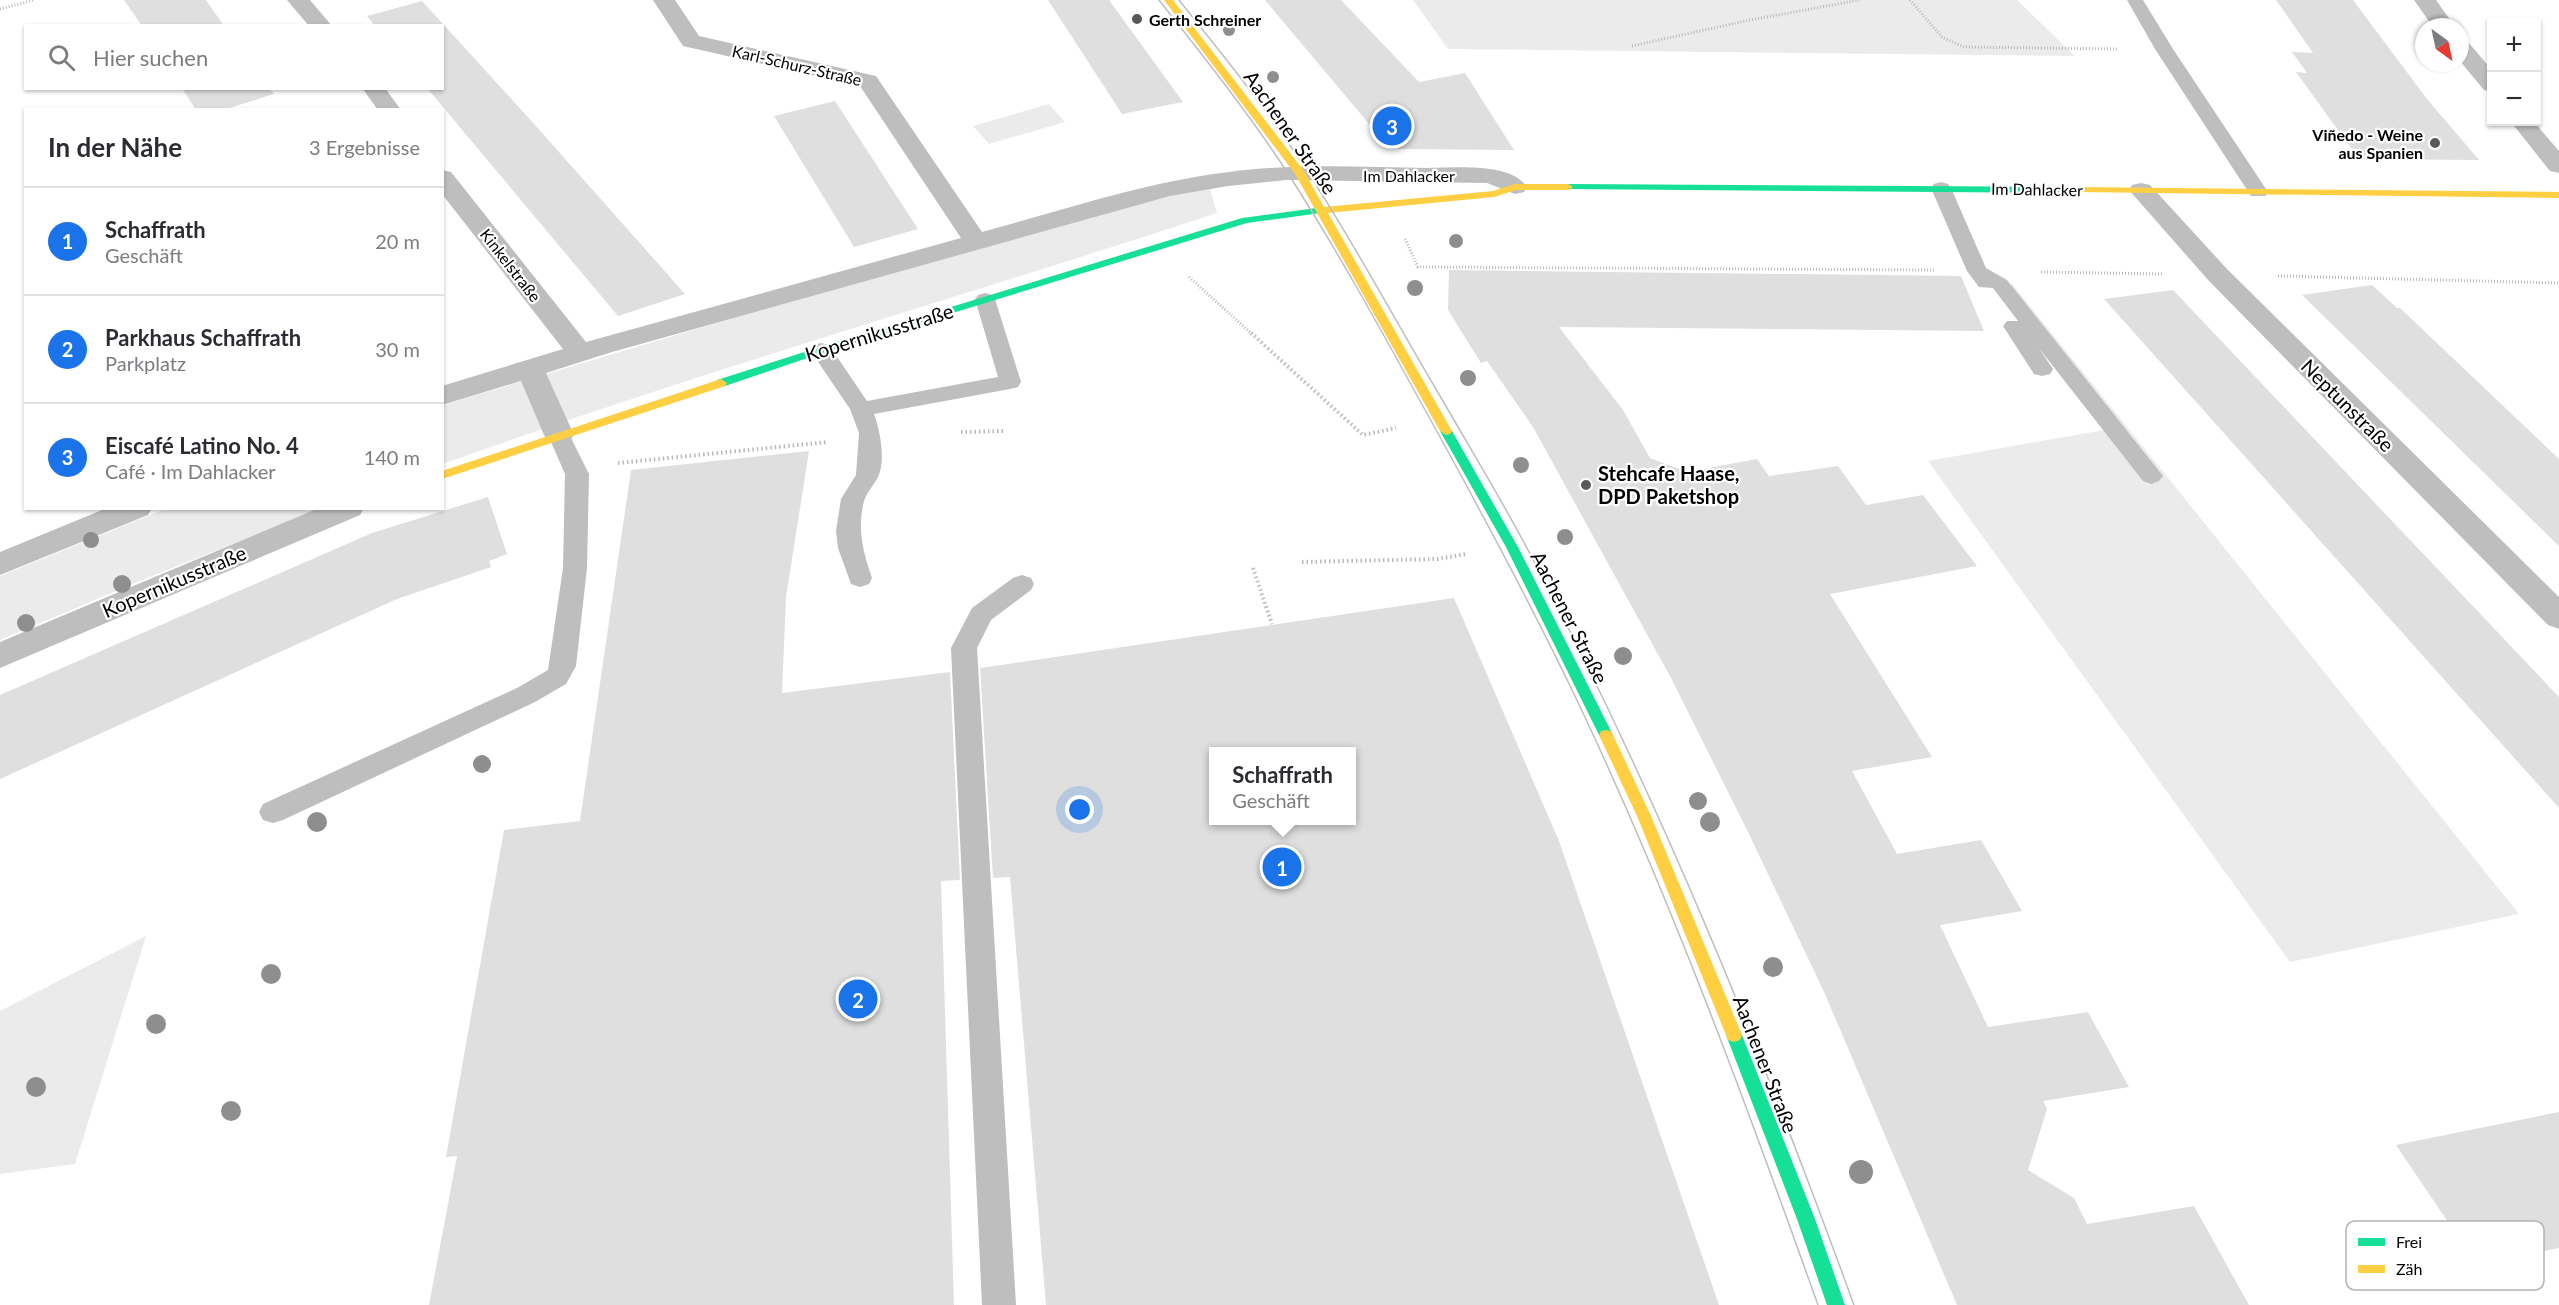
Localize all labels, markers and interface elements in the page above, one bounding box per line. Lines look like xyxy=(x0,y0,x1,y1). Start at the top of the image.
place label: Gerth Schreiner xyxy=(1149,10,1261,29)
marker: Gerth Schreiner xyxy=(1130,12,1144,26)
north arrow xyxy=(2415,18,2469,72)
map controls xyxy=(2487,18,2541,126)
button: + xyxy=(2487,18,2541,72)
search box xyxy=(24,24,444,90)
icon: search xyxy=(45,41,78,74)
street label: Karl-Schurz-Straße xyxy=(730,41,864,89)
text: Hier suchen xyxy=(93,44,208,71)
street label: Aachener Straße xyxy=(1240,66,1342,198)
button: − xyxy=(2487,72,2541,126)
pin: 3 xyxy=(1372,104,1412,148)
place label: Viñedo - Weine aus Spanien xyxy=(2311,125,2423,162)
text: In der Nähe xyxy=(48,131,182,163)
text: 3 Ergebnisse xyxy=(309,135,420,159)
marker: Viñedo - Weine aus Spanien xyxy=(2428,136,2442,150)
street label: Im Dahlacker xyxy=(1363,166,1455,185)
street label: Im Dahlacker xyxy=(1991,179,2083,199)
text: Schaffrath xyxy=(105,216,206,243)
street label: Kinkelstraße xyxy=(477,225,545,305)
text: 1 xyxy=(62,229,73,253)
text: 20 m xyxy=(375,229,420,253)
text: Geschäft xyxy=(105,243,183,267)
street label: Kopernikusstraße xyxy=(802,298,956,366)
text: Parkhaus Schaffrath xyxy=(105,324,301,351)
text: 2 xyxy=(62,337,73,361)
text: 30 m xyxy=(375,337,420,361)
text: Parkplatz xyxy=(105,351,186,375)
street label: Neptunstraße xyxy=(2297,354,2399,456)
text: Eiscafé Latino No. 4 xyxy=(105,432,299,459)
text: 3 xyxy=(62,445,73,469)
text: 140 m xyxy=(364,445,420,469)
text: Café · Im Dahlacker xyxy=(105,459,276,483)
place label: Stehcafe Haase, DPD Paketshop xyxy=(1598,461,1740,508)
marker: Stehcafe Haase, DPD Paketshop xyxy=(1579,478,1593,492)
street label: Kopernikusstraße xyxy=(98,540,250,622)
street label: Aachener Straße xyxy=(1526,547,1614,687)
popup xyxy=(1209,747,1356,825)
text: Schaffrath xyxy=(1232,761,1333,788)
text: Geschäft xyxy=(1232,788,1310,812)
your location xyxy=(1065,795,1094,824)
pin: 1 xyxy=(1262,844,1302,890)
pin: 2 xyxy=(838,976,878,1022)
street label: Aachener Straße xyxy=(1729,992,1803,1136)
legend xyxy=(2346,1221,2544,1290)
text: Frei xyxy=(2396,1232,2422,1251)
text: Zäh xyxy=(2396,1259,2422,1278)

